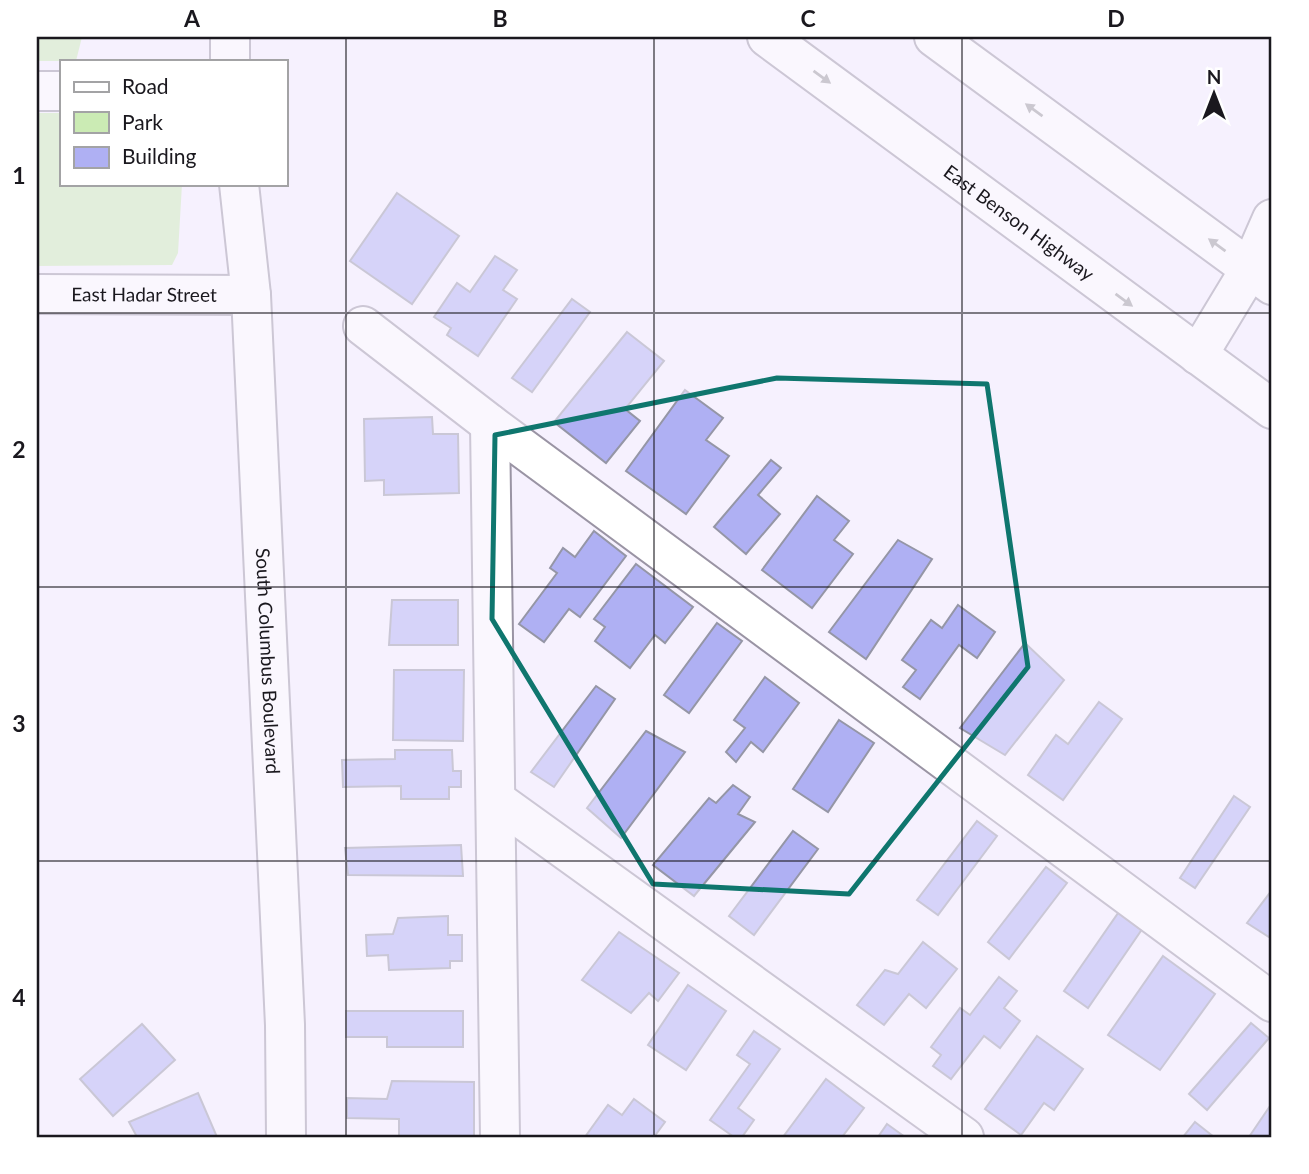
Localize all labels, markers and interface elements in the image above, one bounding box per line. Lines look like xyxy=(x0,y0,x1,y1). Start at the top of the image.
text: A xyxy=(183,4,201,32)
text: B xyxy=(492,4,508,32)
text: C xyxy=(800,4,816,32)
text: D xyxy=(1107,4,1125,32)
legend xyxy=(60,60,287,186)
north arrow xyxy=(1180,60,1250,130)
text: N xyxy=(1207,65,1221,88)
one-way arrow xyxy=(813,70,831,84)
text: Road xyxy=(122,73,169,98)
one-way arrow xyxy=(1025,103,1043,117)
text: Park xyxy=(122,109,163,134)
text: Building xyxy=(122,143,197,168)
street label: East Benson Highway xyxy=(940,159,1099,285)
text: 1 xyxy=(12,161,26,189)
one-way arrow xyxy=(1208,238,1226,252)
street label: East Hadar Street xyxy=(71,282,217,306)
one-way arrow xyxy=(1114,293,1133,307)
text: 2 xyxy=(12,435,26,463)
street label: South Columbus Boulevard xyxy=(252,547,285,775)
text: 3 xyxy=(12,709,26,737)
text: 4 xyxy=(12,983,26,1011)

